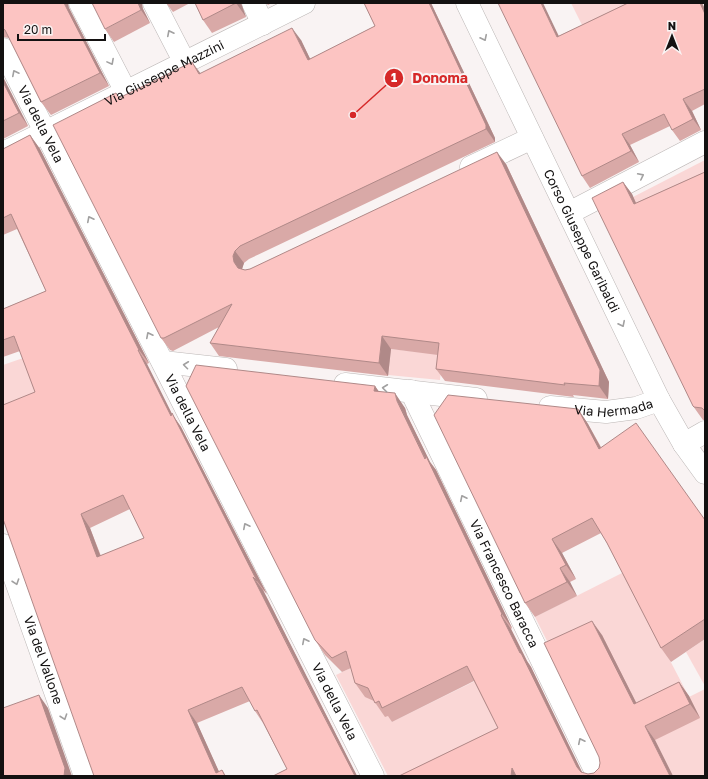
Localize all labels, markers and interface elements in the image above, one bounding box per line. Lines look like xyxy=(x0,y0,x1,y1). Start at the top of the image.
scale bar xyxy=(18,16,105,42)
north arrow xyxy=(652,16,692,56)
text: N xyxy=(668,19,676,32)
text: 20 m xyxy=(24,22,52,37)
one-way arrow xyxy=(167,30,174,37)
one-way arrow xyxy=(479,34,487,41)
street label: Via Giuseppe Mazzini xyxy=(102,36,227,109)
one-way arrow xyxy=(106,58,114,66)
callout: Donoma xyxy=(384,65,476,91)
one-way arrow xyxy=(12,69,20,77)
text: Donoma xyxy=(412,69,468,86)
text: 1 xyxy=(391,70,397,85)
street label: Via della Vela xyxy=(15,83,67,165)
street label: Corso Giuseppe Garibaldi xyxy=(540,166,623,315)
one-way arrow xyxy=(636,173,644,181)
one-way arrow xyxy=(87,216,95,223)
one-way arrow xyxy=(617,320,625,328)
one-way arrow xyxy=(146,332,154,339)
one-way arrow xyxy=(183,360,189,369)
street label: Via della Vela xyxy=(162,371,214,454)
one-way arrow xyxy=(382,384,388,393)
street label: Via Hermada xyxy=(573,395,655,420)
one-way arrow xyxy=(460,495,468,502)
street label: Via Francesco Baracca xyxy=(467,517,542,650)
one-way arrow xyxy=(243,522,251,530)
one-way arrow xyxy=(11,578,20,585)
street label: Via del Vallone xyxy=(21,614,67,706)
one-way arrow xyxy=(302,638,310,646)
street label: Via della Vela xyxy=(309,660,361,743)
one-way arrow xyxy=(59,714,68,721)
one-way arrow xyxy=(578,738,586,745)

